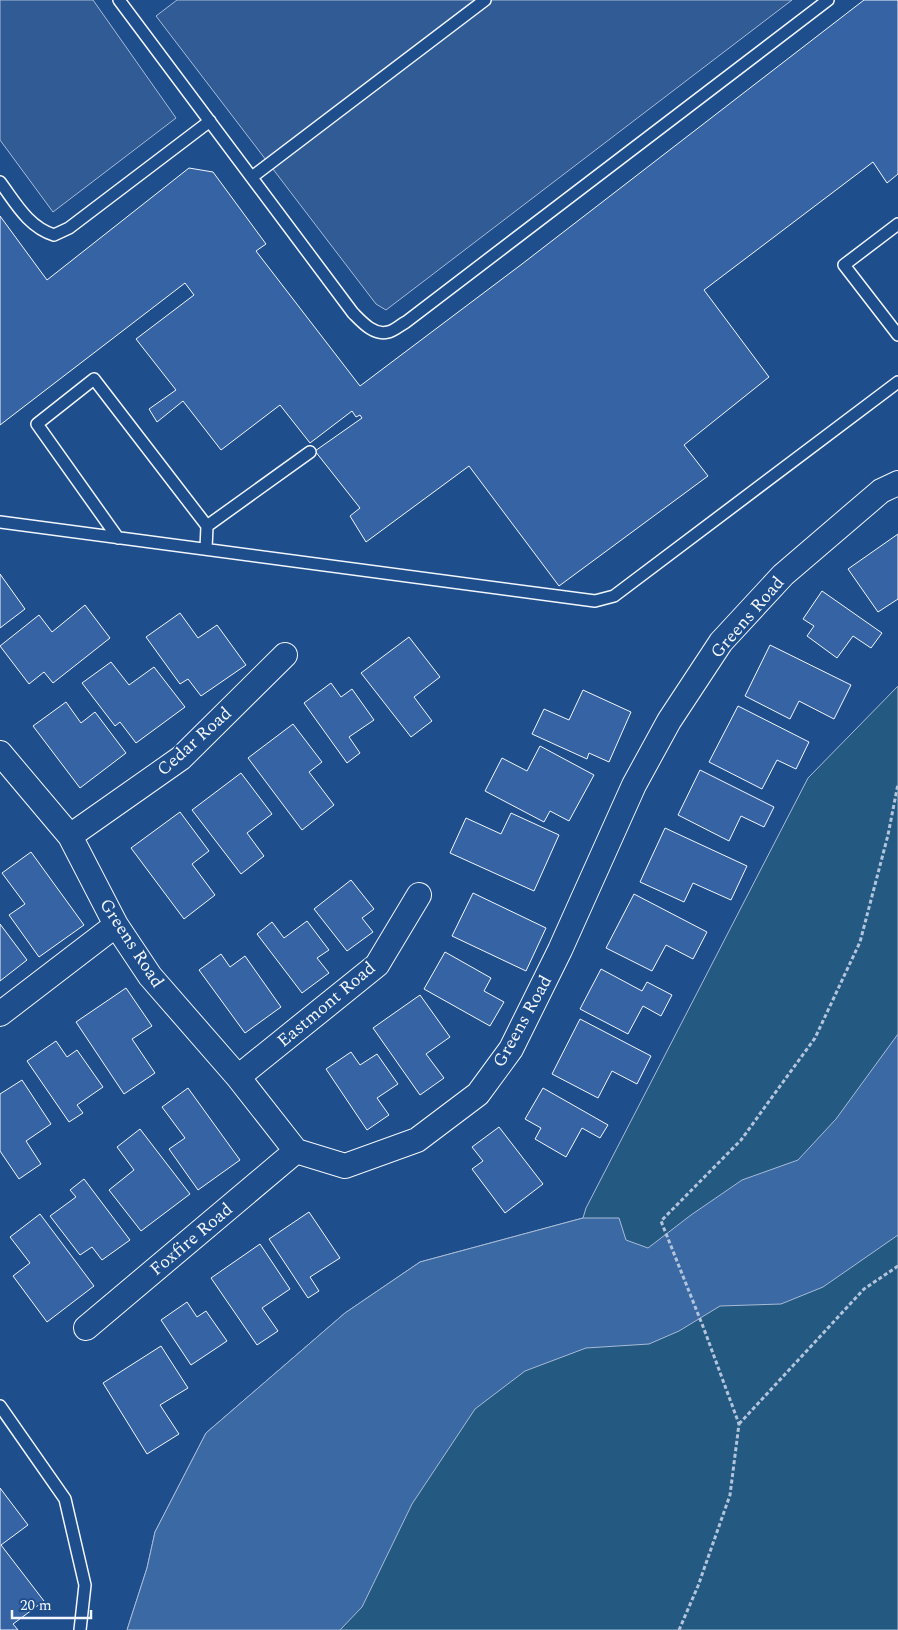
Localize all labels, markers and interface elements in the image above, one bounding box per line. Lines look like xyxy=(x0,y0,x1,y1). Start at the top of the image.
street label: Greens Road xyxy=(704,570,791,665)
street label: Cedar Road xyxy=(151,700,238,782)
street label: Greens Road xyxy=(93,893,171,993)
street label: Eastmont Road xyxy=(271,955,382,1054)
street label: Greens Road xyxy=(486,970,559,1072)
street label: Foxfire Road xyxy=(144,1196,239,1282)
scale bar xyxy=(12,1588,91,1620)
text: 20 m xyxy=(20,1594,52,1617)

